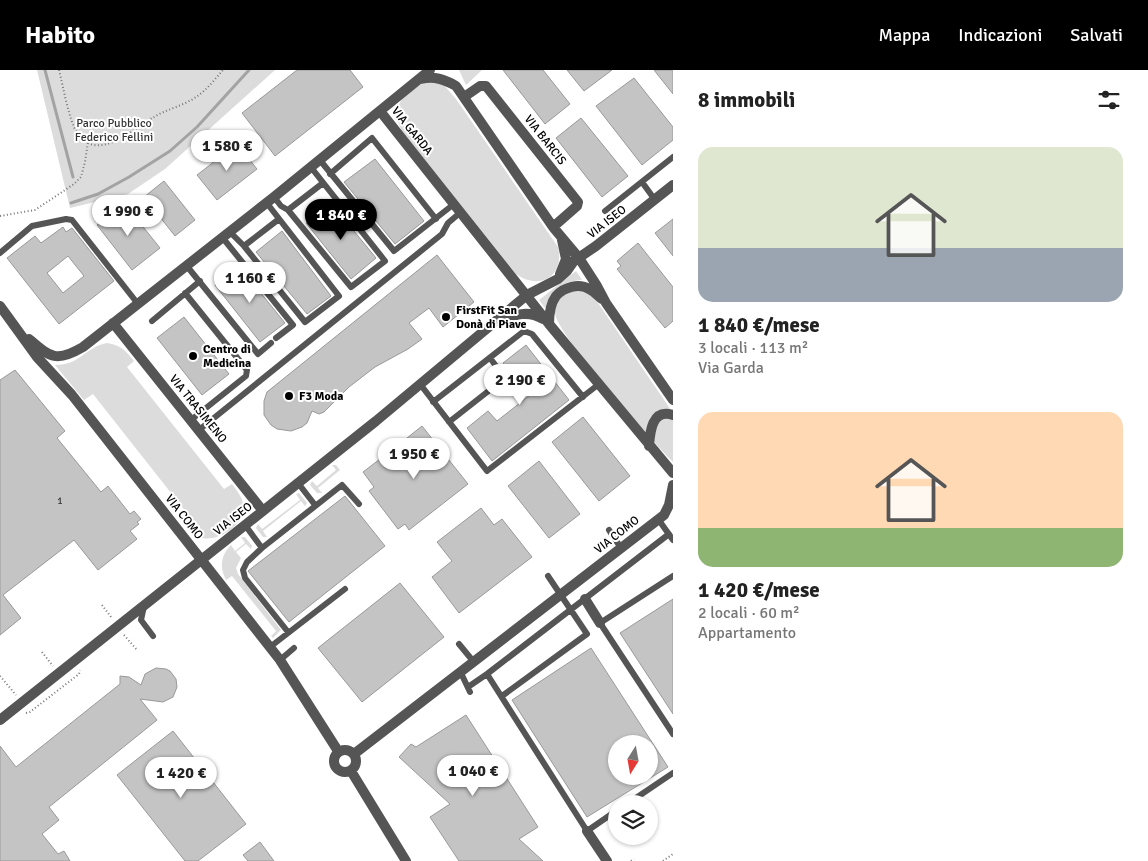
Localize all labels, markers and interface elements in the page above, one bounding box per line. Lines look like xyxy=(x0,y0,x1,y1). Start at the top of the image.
text: Habito xyxy=(25,20,95,50)
text: Mappa xyxy=(878,24,930,46)
text: Indicazioni xyxy=(958,24,1042,46)
text: Salvati xyxy=(1070,24,1123,46)
icon: filters xyxy=(1095,86,1123,114)
text: 8 immobili xyxy=(698,87,795,113)
street label: VIA GARDA xyxy=(388,104,436,159)
street label: VIA BARCIS xyxy=(521,112,569,168)
park label: Parco Pubblico Federico Fellini xyxy=(75,116,153,145)
pin: 1 580 € xyxy=(181,129,273,172)
text: 1 580 € xyxy=(202,136,252,156)
icon: home xyxy=(866,180,956,270)
pin: 1 990 € xyxy=(82,194,174,237)
pin: 1 840 € xyxy=(295,198,387,241)
text: 1 990 € xyxy=(103,201,153,221)
street label: VIA ISEO xyxy=(585,202,630,242)
text: 1 840 € xyxy=(316,205,366,225)
pin: 1 160 € xyxy=(204,262,296,304)
text: 1 160 € xyxy=(225,268,275,288)
place label: FirstFit San Donà di Piave xyxy=(456,303,527,332)
marker: FirstFit San Donà di Piave xyxy=(440,311,452,323)
text: 1 840 €/mese xyxy=(698,312,820,338)
text: 3 locali · 113 m² xyxy=(698,338,808,358)
place label: Centro di Medicina xyxy=(203,342,251,371)
marker: Centro di Medicina xyxy=(187,350,199,362)
text: Via Garda xyxy=(698,358,764,378)
pin: 2 190 € xyxy=(474,364,566,406)
text: 2 190 € xyxy=(495,370,545,390)
street label: VIA TRASIMENO xyxy=(166,372,230,446)
place label: F3 Moda xyxy=(299,389,343,404)
marker: F3 Moda xyxy=(283,390,295,402)
pin: 1 950 € xyxy=(368,438,460,480)
text: 1 950 € xyxy=(389,444,439,464)
icon: home xyxy=(866,445,956,535)
street label: VIA COMO xyxy=(162,491,206,543)
house number: 1 xyxy=(57,495,63,507)
street label: VIA ISEO xyxy=(211,499,256,539)
street label: VIA COMO xyxy=(591,513,643,557)
text: 1 420 €/mese xyxy=(698,577,820,603)
text: 2 locali · 60 m² xyxy=(698,603,800,623)
text: Appartamento xyxy=(698,623,796,643)
north arrow xyxy=(608,735,658,785)
map controls xyxy=(608,735,658,845)
pin: 1 040 € xyxy=(427,754,519,797)
pin: 1 420 € xyxy=(135,756,227,799)
text: 1 040 € xyxy=(448,761,498,781)
text: 1 420 € xyxy=(156,763,206,783)
button: layers xyxy=(608,795,658,845)

